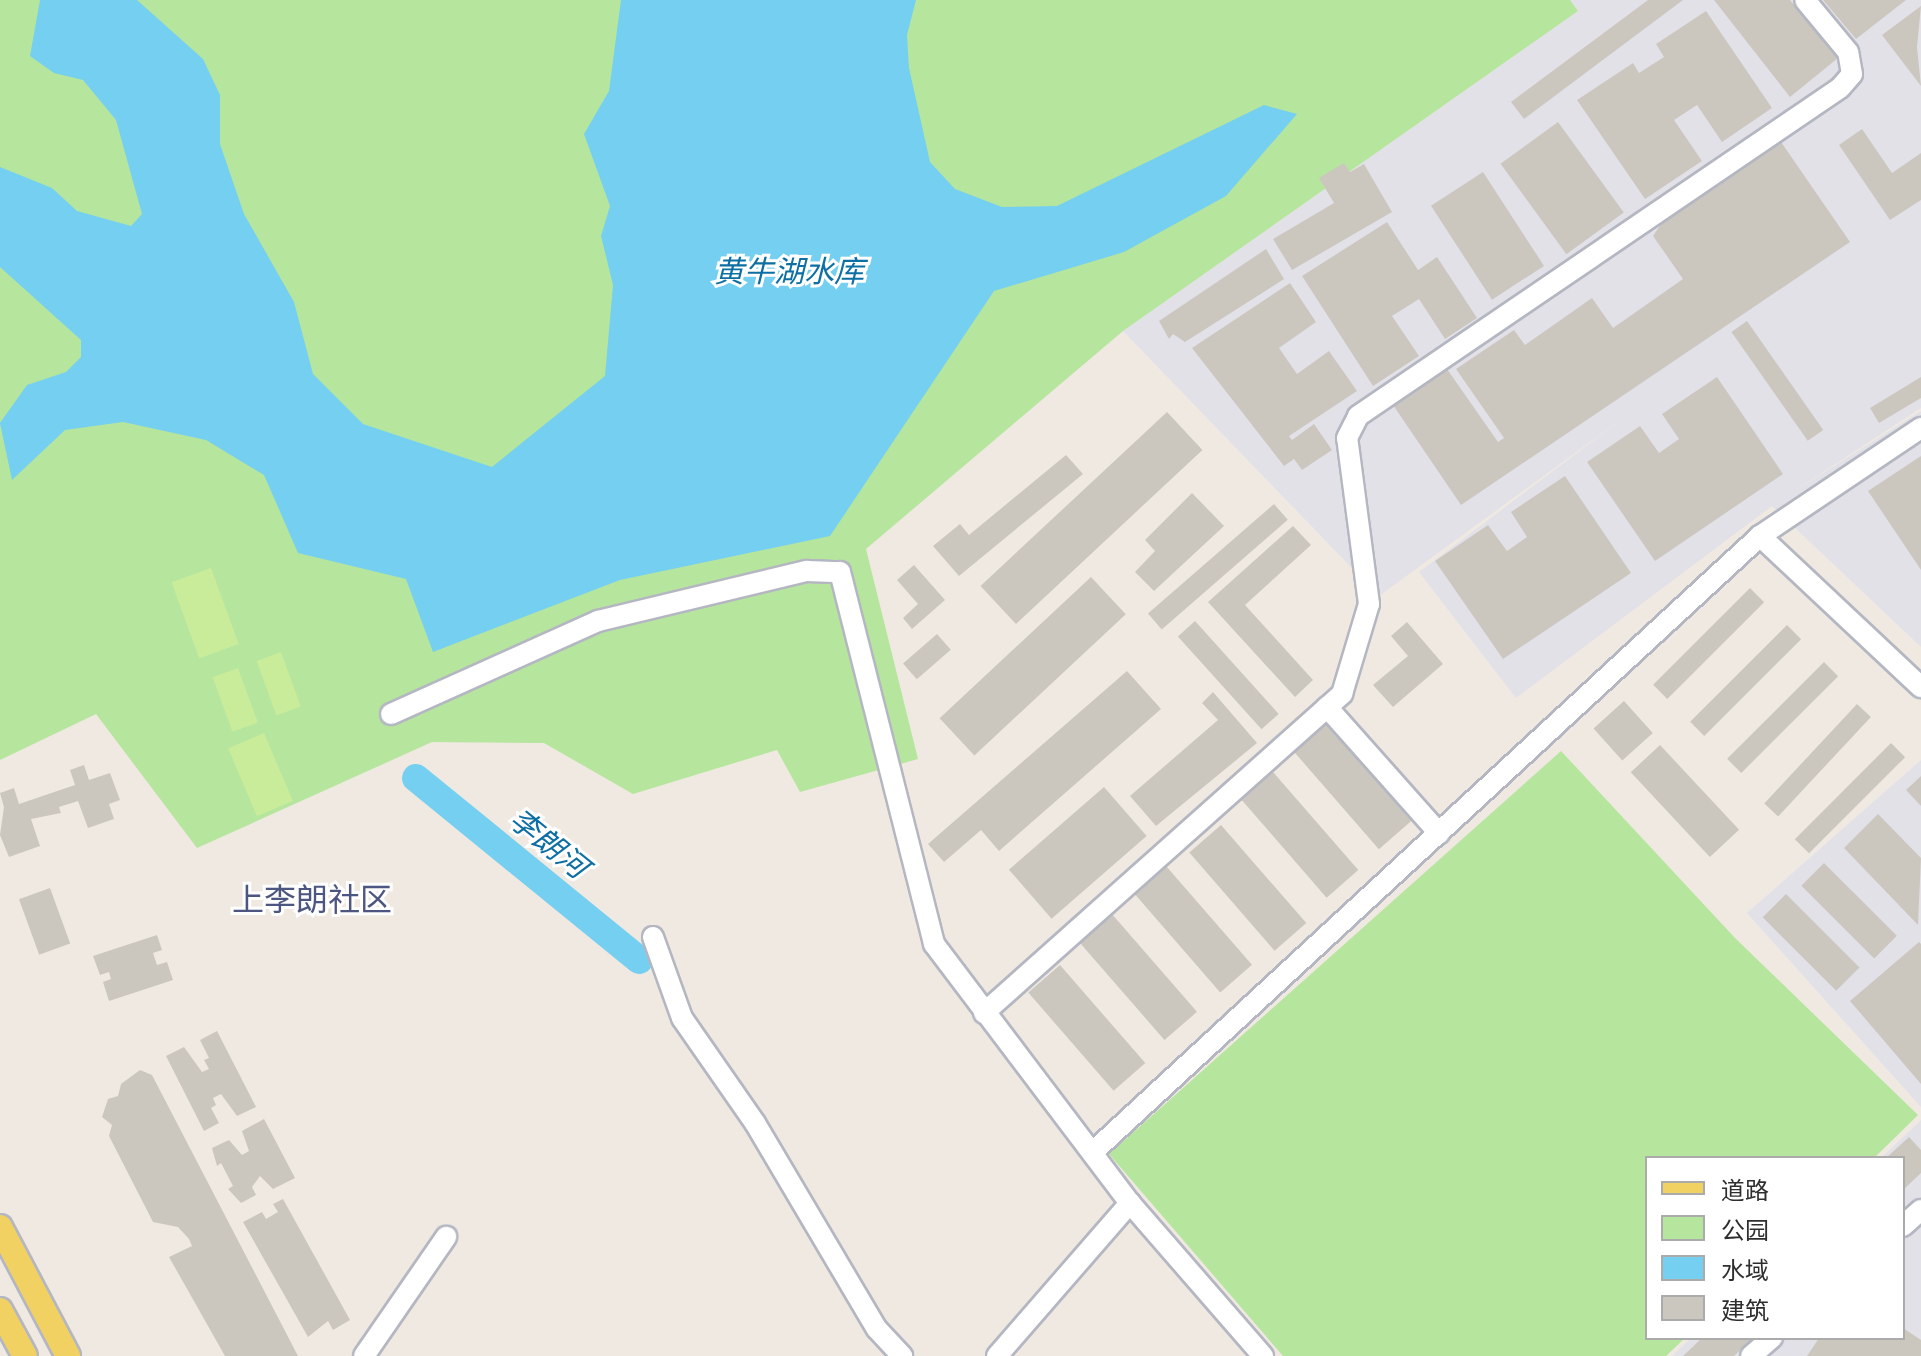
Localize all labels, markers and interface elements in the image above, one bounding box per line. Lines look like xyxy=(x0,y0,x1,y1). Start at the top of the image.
water label: 黄牛湖水库 xyxy=(714,253,864,289)
water label: 李朗河 xyxy=(503,801,595,885)
district label: 上李朗社区 xyxy=(232,880,392,918)
legend xyxy=(1645,1156,1905,1340)
text: 道路 xyxy=(1721,1173,1769,1206)
text: 公园 xyxy=(1721,1213,1769,1246)
text: 水域 xyxy=(1721,1253,1769,1286)
text: 建筑 xyxy=(1721,1293,1769,1326)

